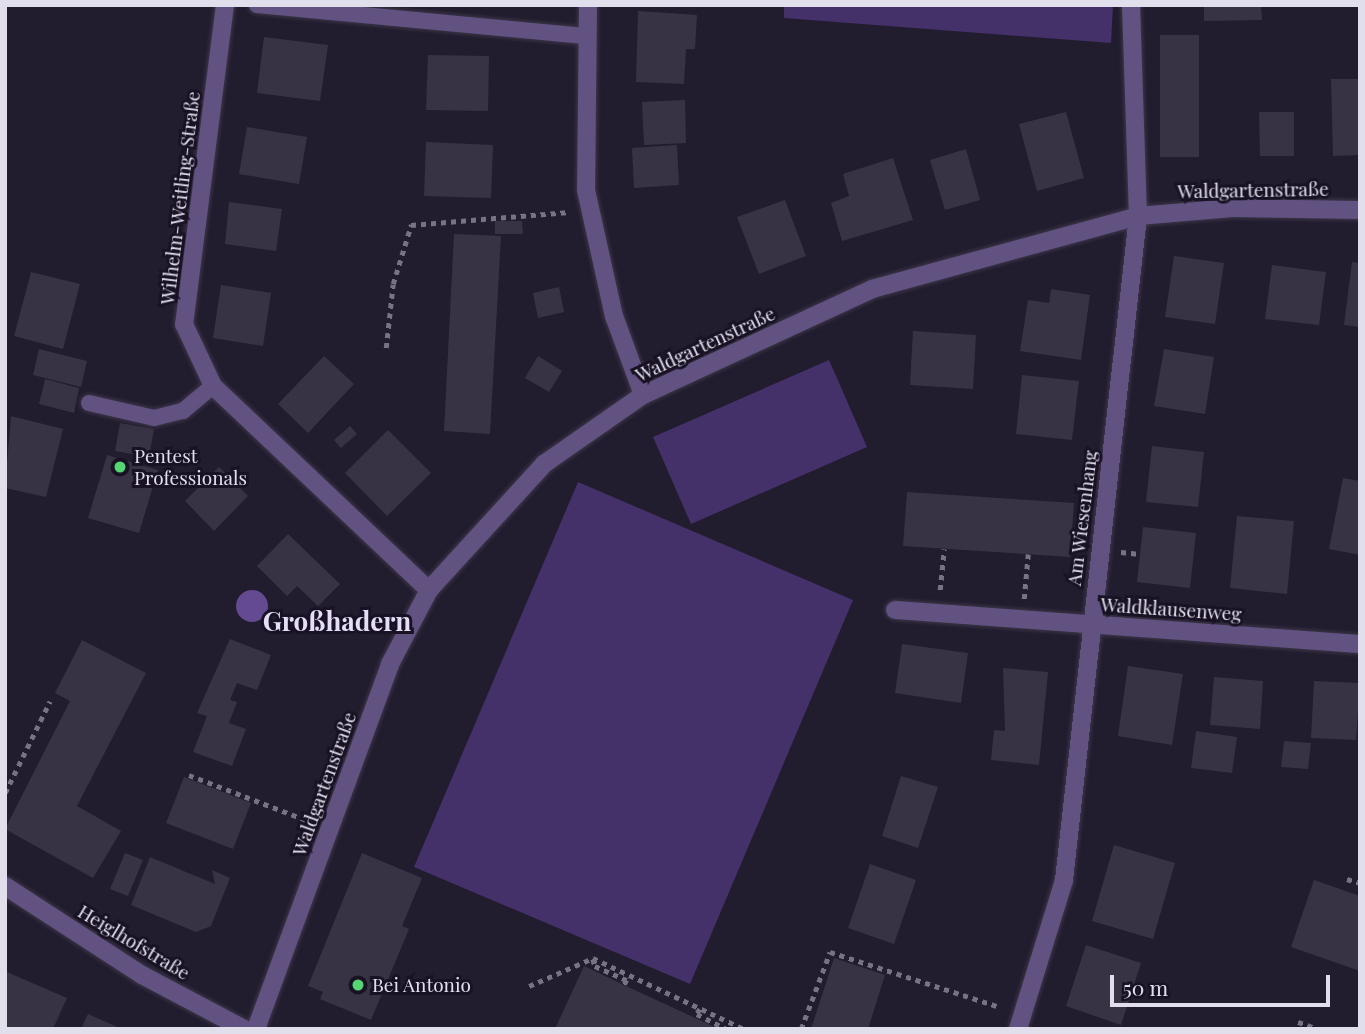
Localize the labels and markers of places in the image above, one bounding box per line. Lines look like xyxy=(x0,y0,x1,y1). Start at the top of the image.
place label: Pentest Professionals xyxy=(134,445,247,489)
marker: Pentest Professionals xyxy=(112,459,128,475)
place label: Bei Antonio xyxy=(372,974,472,996)
marker: Bei Antonio xyxy=(350,977,366,993)

